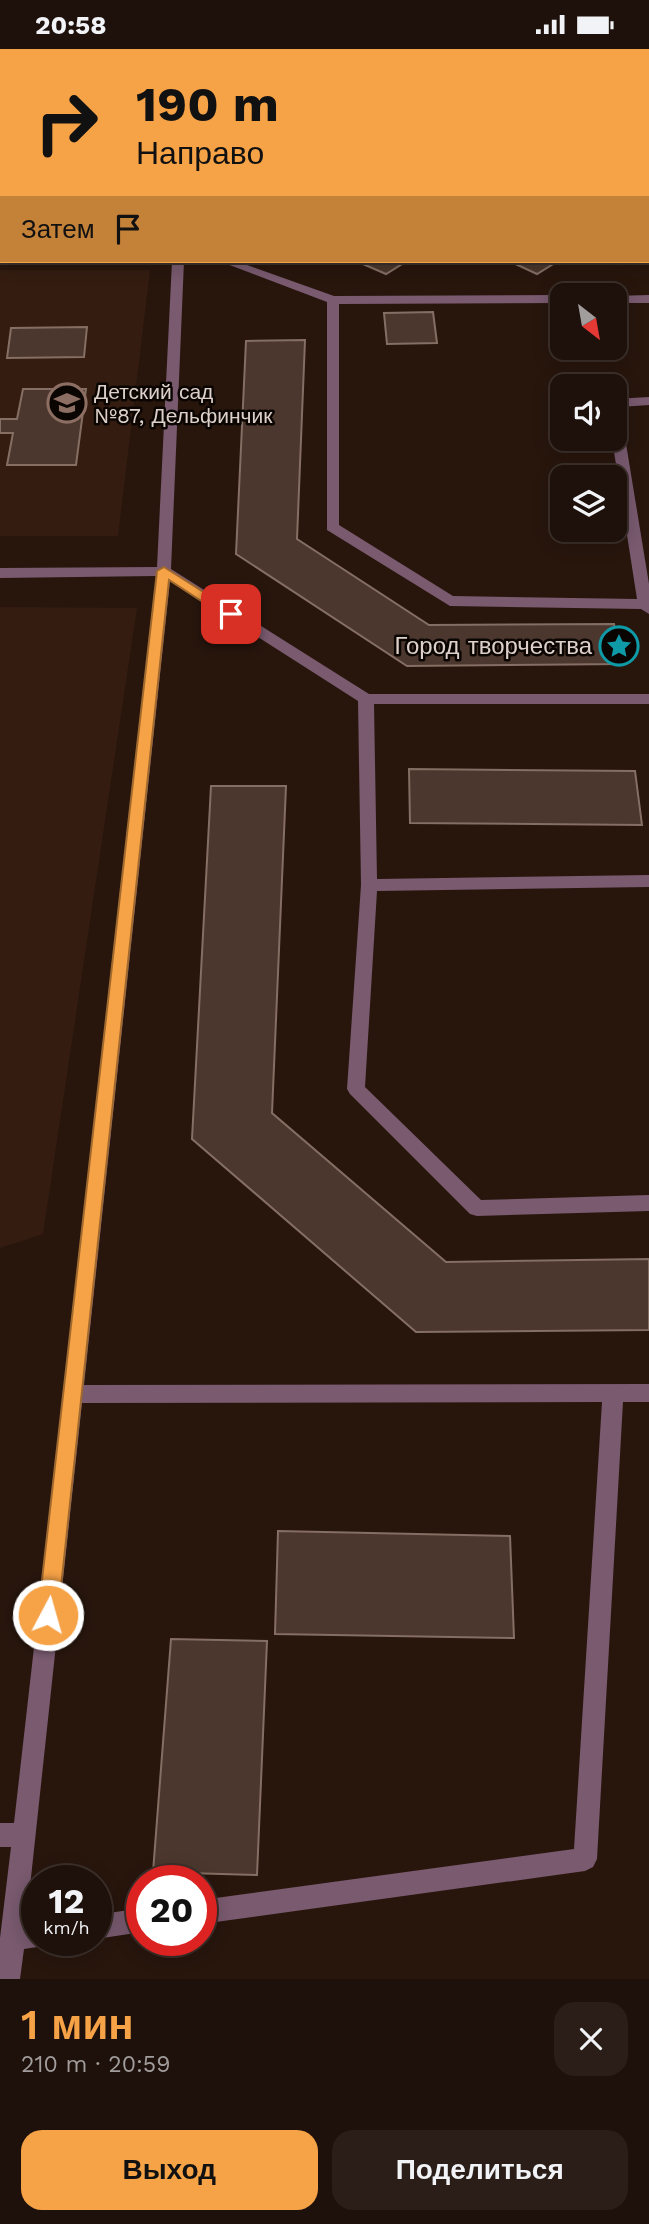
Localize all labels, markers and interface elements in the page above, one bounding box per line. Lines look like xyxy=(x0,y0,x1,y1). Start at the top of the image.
text: 20:58 xyxy=(35,10,107,40)
text: 190 m xyxy=(136,75,279,133)
icon: right xyxy=(21,77,112,168)
text: Направо xyxy=(136,134,264,172)
icon: arrive xyxy=(109,210,147,248)
text: Затем xyxy=(21,214,95,244)
north arrow xyxy=(550,283,626,361)
map controls xyxy=(550,283,627,542)
button: sound xyxy=(550,374,627,451)
place label: Детский сад №87, Дельфинчик xyxy=(94,379,273,428)
school or university icon: Детский сад №87, Дельфинчик xyxy=(46,382,88,424)
button: layers xyxy=(550,465,627,542)
pin xyxy=(201,584,261,644)
icon: arrive xyxy=(212,595,250,633)
place icon: Город творчества xyxy=(598,625,640,667)
place label: Город творчества xyxy=(395,632,593,660)
position arrow xyxy=(11,1578,85,1652)
speed limit sign: 20 xyxy=(126,1865,217,1956)
text: 12 xyxy=(49,1880,84,1922)
text: km/h xyxy=(43,1917,90,1938)
text: 1 мин xyxy=(21,2000,134,2049)
button: close xyxy=(554,2002,628,2076)
text: 210 m · 20:59 xyxy=(21,2051,170,2078)
button: Выход xyxy=(21,2130,318,2210)
button: Поделиться xyxy=(332,2130,628,2210)

